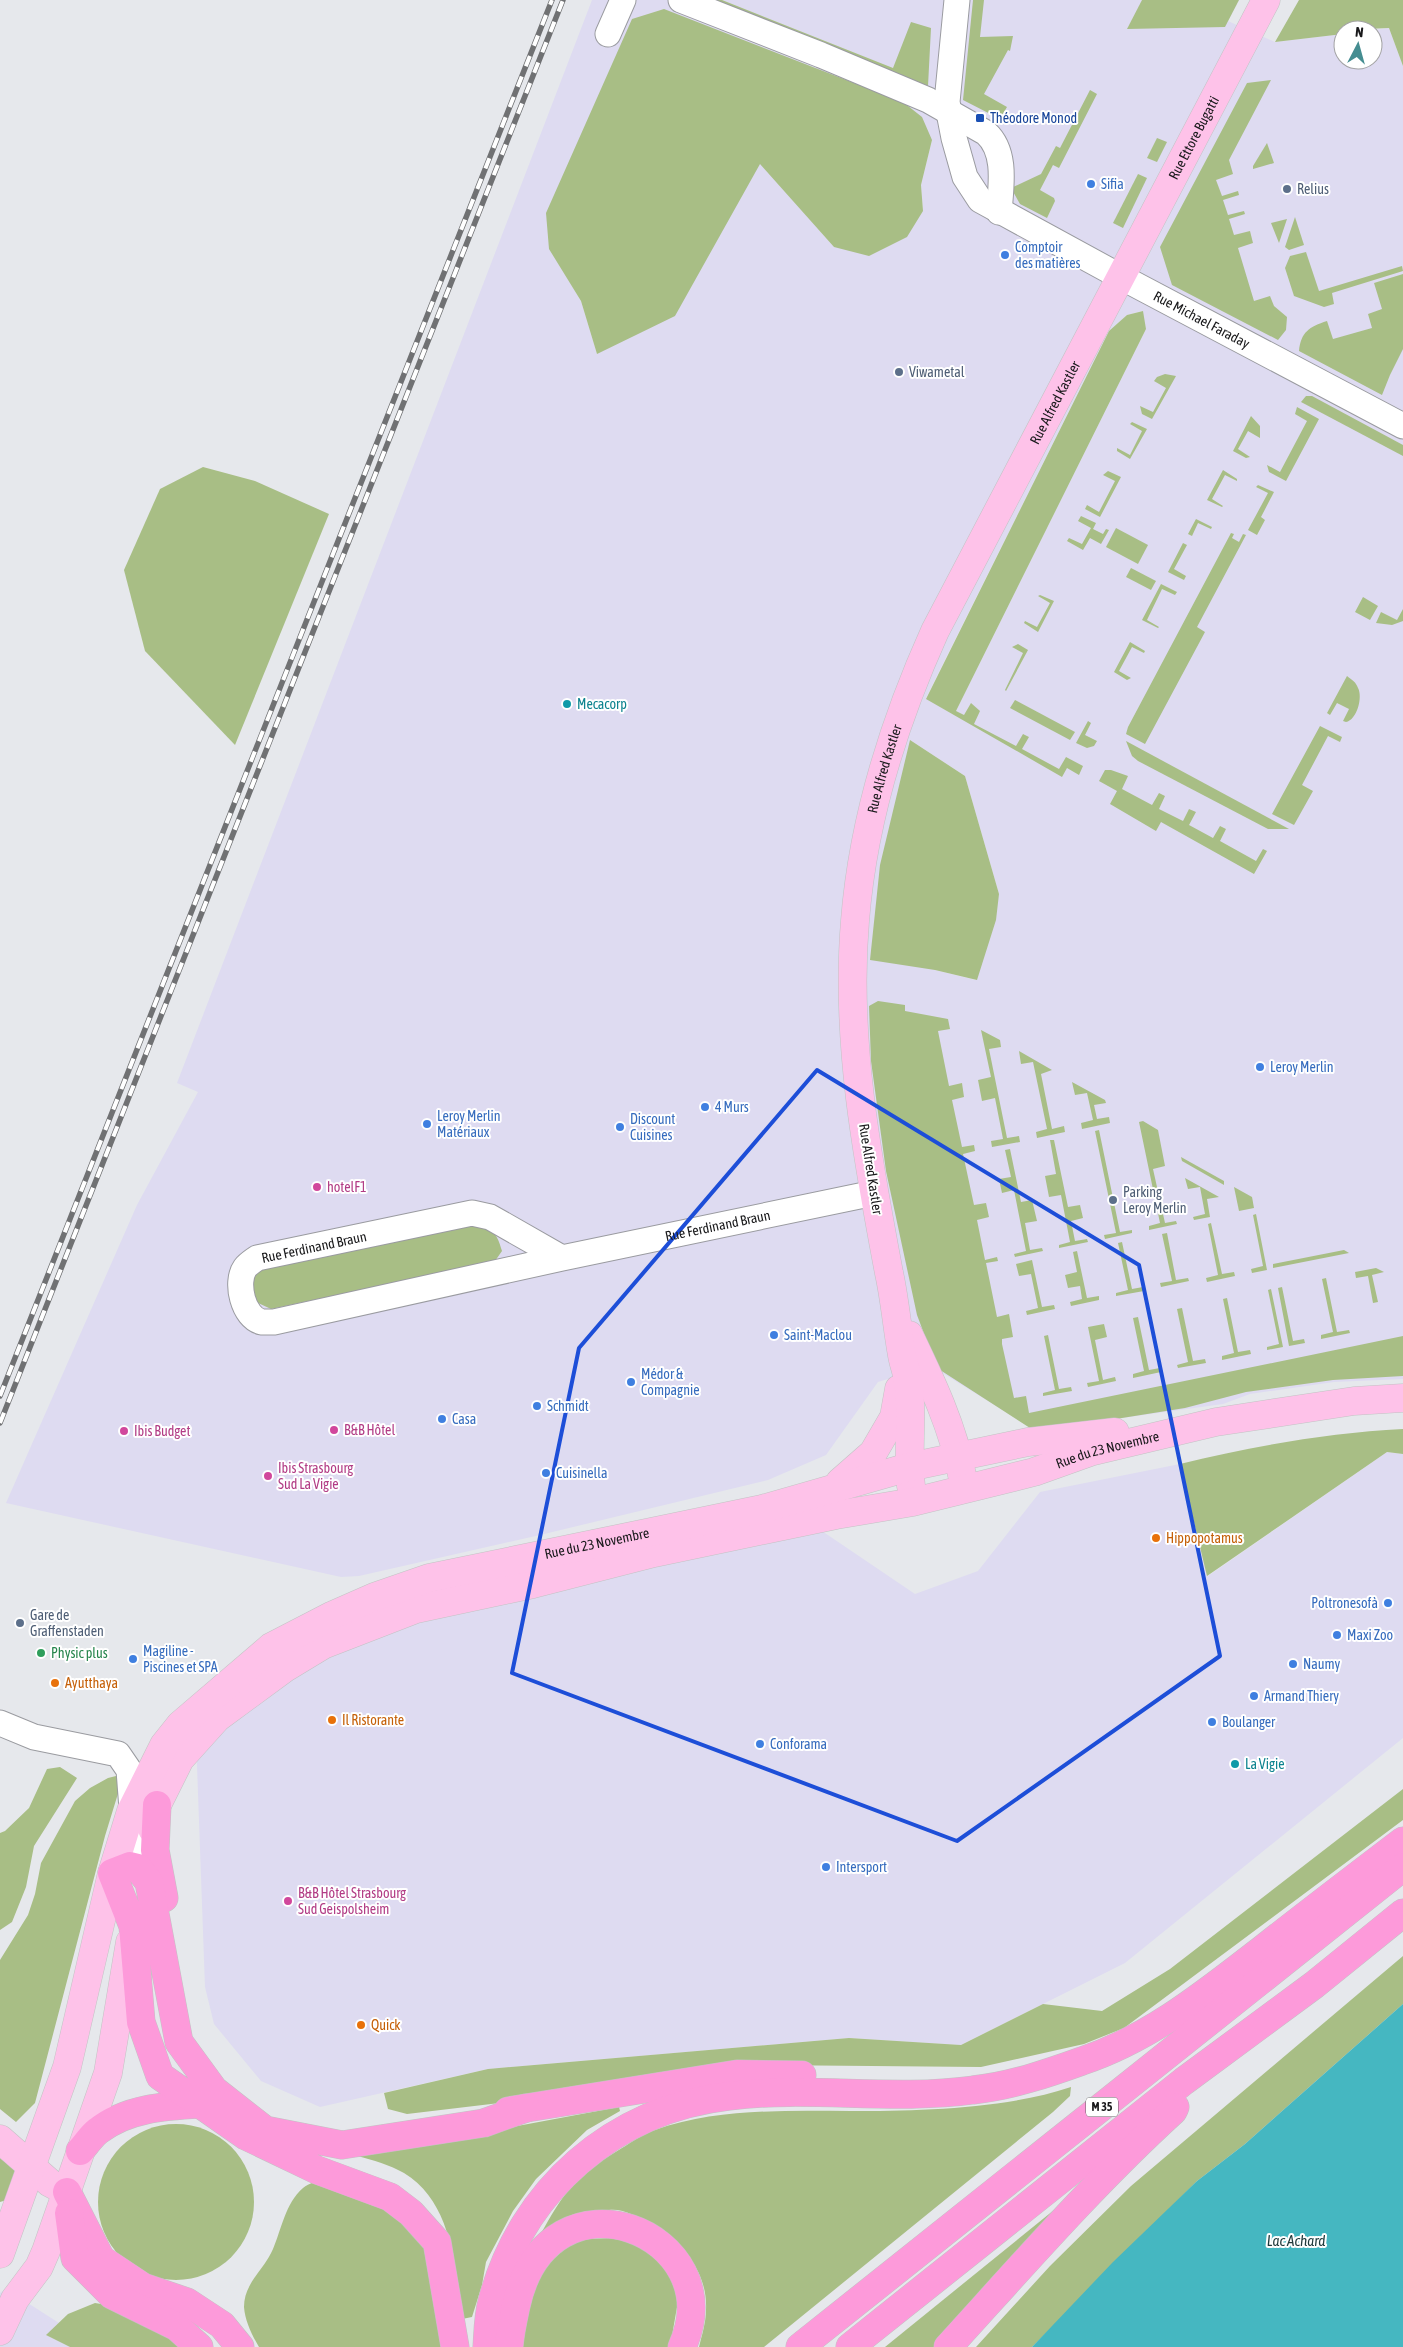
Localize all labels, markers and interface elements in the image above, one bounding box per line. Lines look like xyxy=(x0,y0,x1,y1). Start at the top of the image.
north arrow xyxy=(1333,20,1383,70)
text: N xyxy=(1354,24,1364,40)
street label: Rue Ettore Bugatti xyxy=(1165,93,1222,182)
place label: Théodore Monod xyxy=(990,110,1077,126)
marker: Théodore Monod xyxy=(974,112,986,124)
place label: Sifia xyxy=(1101,176,1124,192)
marker: Sifia xyxy=(1085,178,1097,190)
place label: Relius xyxy=(1297,181,1329,197)
marker: Relius xyxy=(1281,183,1293,195)
place label: Comptoir des matières xyxy=(1015,239,1081,271)
marker: Comptoir des matières xyxy=(999,249,1011,261)
street label: Rue Michael Faraday xyxy=(1151,288,1253,352)
street label: Rue Alfred Kastler xyxy=(1026,357,1084,447)
place label: Viwametal xyxy=(909,364,965,380)
marker: Viwametal xyxy=(893,366,905,378)
place label: Mecacorp xyxy=(577,696,627,712)
marker: Mecacorp xyxy=(561,698,573,710)
street label: Rue Alfred Kastler xyxy=(864,721,905,815)
place label: Leroy Merlin xyxy=(1270,1059,1334,1075)
marker: Leroy Merlin xyxy=(1254,1061,1266,1073)
place label: 4 Murs xyxy=(715,1099,749,1115)
marker: 4 Murs xyxy=(699,1101,711,1113)
place label: Leroy Merlin Matériaux xyxy=(437,1108,501,1140)
place label: Discount Cuisines xyxy=(630,1111,675,1143)
marker: Leroy Merlin Matériaux xyxy=(421,1118,433,1130)
marker: Discount Cuisines xyxy=(614,1121,626,1133)
street label: Rue Alfred Kastler xyxy=(856,1123,886,1216)
place label: hotelF1 xyxy=(327,1179,367,1195)
marker: hotelF1 xyxy=(311,1181,323,1193)
place label: Parking Leroy Merlin xyxy=(1123,1184,1187,1216)
marker: Parking Leroy Merlin xyxy=(1107,1194,1119,1206)
street label: Rue Ferdinand Braun xyxy=(664,1207,772,1244)
street label: Rue Ferdinand Braun xyxy=(260,1228,368,1266)
place label: Saint-Maclou xyxy=(784,1327,852,1343)
marker: Saint-Maclou xyxy=(768,1329,780,1341)
place label: Médor & Compagnie xyxy=(641,1366,700,1398)
marker: Médor & Compagnie xyxy=(625,1376,637,1388)
place label: Schmidt xyxy=(547,1398,589,1414)
marker: Schmidt xyxy=(531,1400,543,1412)
place label: Casa xyxy=(452,1411,476,1427)
marker: Casa xyxy=(436,1413,448,1425)
place label: B&B Hôtel xyxy=(344,1422,395,1438)
place label: Ibis Budget xyxy=(134,1423,190,1439)
marker: B&B Hôtel xyxy=(328,1424,340,1436)
marker: Ibis Budget xyxy=(118,1425,130,1437)
street label: Rue du 23 Novembre xyxy=(1054,1428,1161,1472)
place label: Ibis Strasbourg Sud La Vigie xyxy=(278,1460,353,1492)
place label: Cuisinella xyxy=(556,1465,608,1481)
marker: Cuisinella xyxy=(540,1467,552,1479)
marker: Ibis Strasbourg Sud La Vigie xyxy=(262,1470,274,1482)
street label: Rue du 23 Novembre xyxy=(543,1525,651,1562)
place label: Hippopotamus xyxy=(1166,1530,1243,1546)
marker: Hippopotamus xyxy=(1150,1532,1162,1544)
place label: Poltronesofà xyxy=(1311,1595,1378,1611)
marker: Poltronesofà xyxy=(1382,1597,1394,1609)
place label: Gare de Graffenstaden xyxy=(30,1607,104,1639)
marker: Gare de Graffenstaden xyxy=(14,1617,26,1629)
place label: Maxi Zoo xyxy=(1347,1627,1393,1643)
marker: Maxi Zoo xyxy=(1331,1629,1343,1641)
place label: Magiline - Piscines et SPA xyxy=(143,1643,218,1675)
place label: Physic plus xyxy=(51,1645,108,1661)
marker: Physic plus xyxy=(35,1647,47,1659)
marker: Magiline - Piscines et SPA xyxy=(127,1653,139,1665)
place label: Naumy xyxy=(1303,1656,1341,1672)
marker: Naumy xyxy=(1287,1658,1299,1670)
place label: Ayutthaya xyxy=(65,1675,118,1691)
marker: Ayutthaya xyxy=(49,1677,61,1689)
place label: Armand Thiery xyxy=(1264,1688,1339,1704)
marker: Armand Thiery xyxy=(1248,1690,1260,1702)
place label: Il Ristorante xyxy=(342,1712,404,1728)
marker: Il Ristorante xyxy=(326,1714,338,1726)
place label: Boulanger xyxy=(1222,1714,1276,1730)
marker: Boulanger xyxy=(1206,1716,1218,1728)
place label: Conforama xyxy=(770,1736,827,1752)
marker: Conforama xyxy=(754,1738,766,1750)
place label: La Vigie xyxy=(1245,1756,1285,1772)
marker: La Vigie xyxy=(1229,1758,1241,1770)
place label: Intersport xyxy=(836,1859,887,1875)
marker: Intersport xyxy=(820,1861,832,1873)
place label: B&B Hôtel Strasbourg Sud Geispolsheim xyxy=(298,1885,406,1917)
marker: B&B Hôtel Strasbourg Sud Geispolsheim xyxy=(282,1895,294,1907)
place label: Quick xyxy=(371,2017,401,2033)
marker: Quick xyxy=(355,2019,367,2031)
road number: M 35 xyxy=(1086,2098,1118,2116)
water label: Lac Achard xyxy=(1267,2232,1325,2249)

